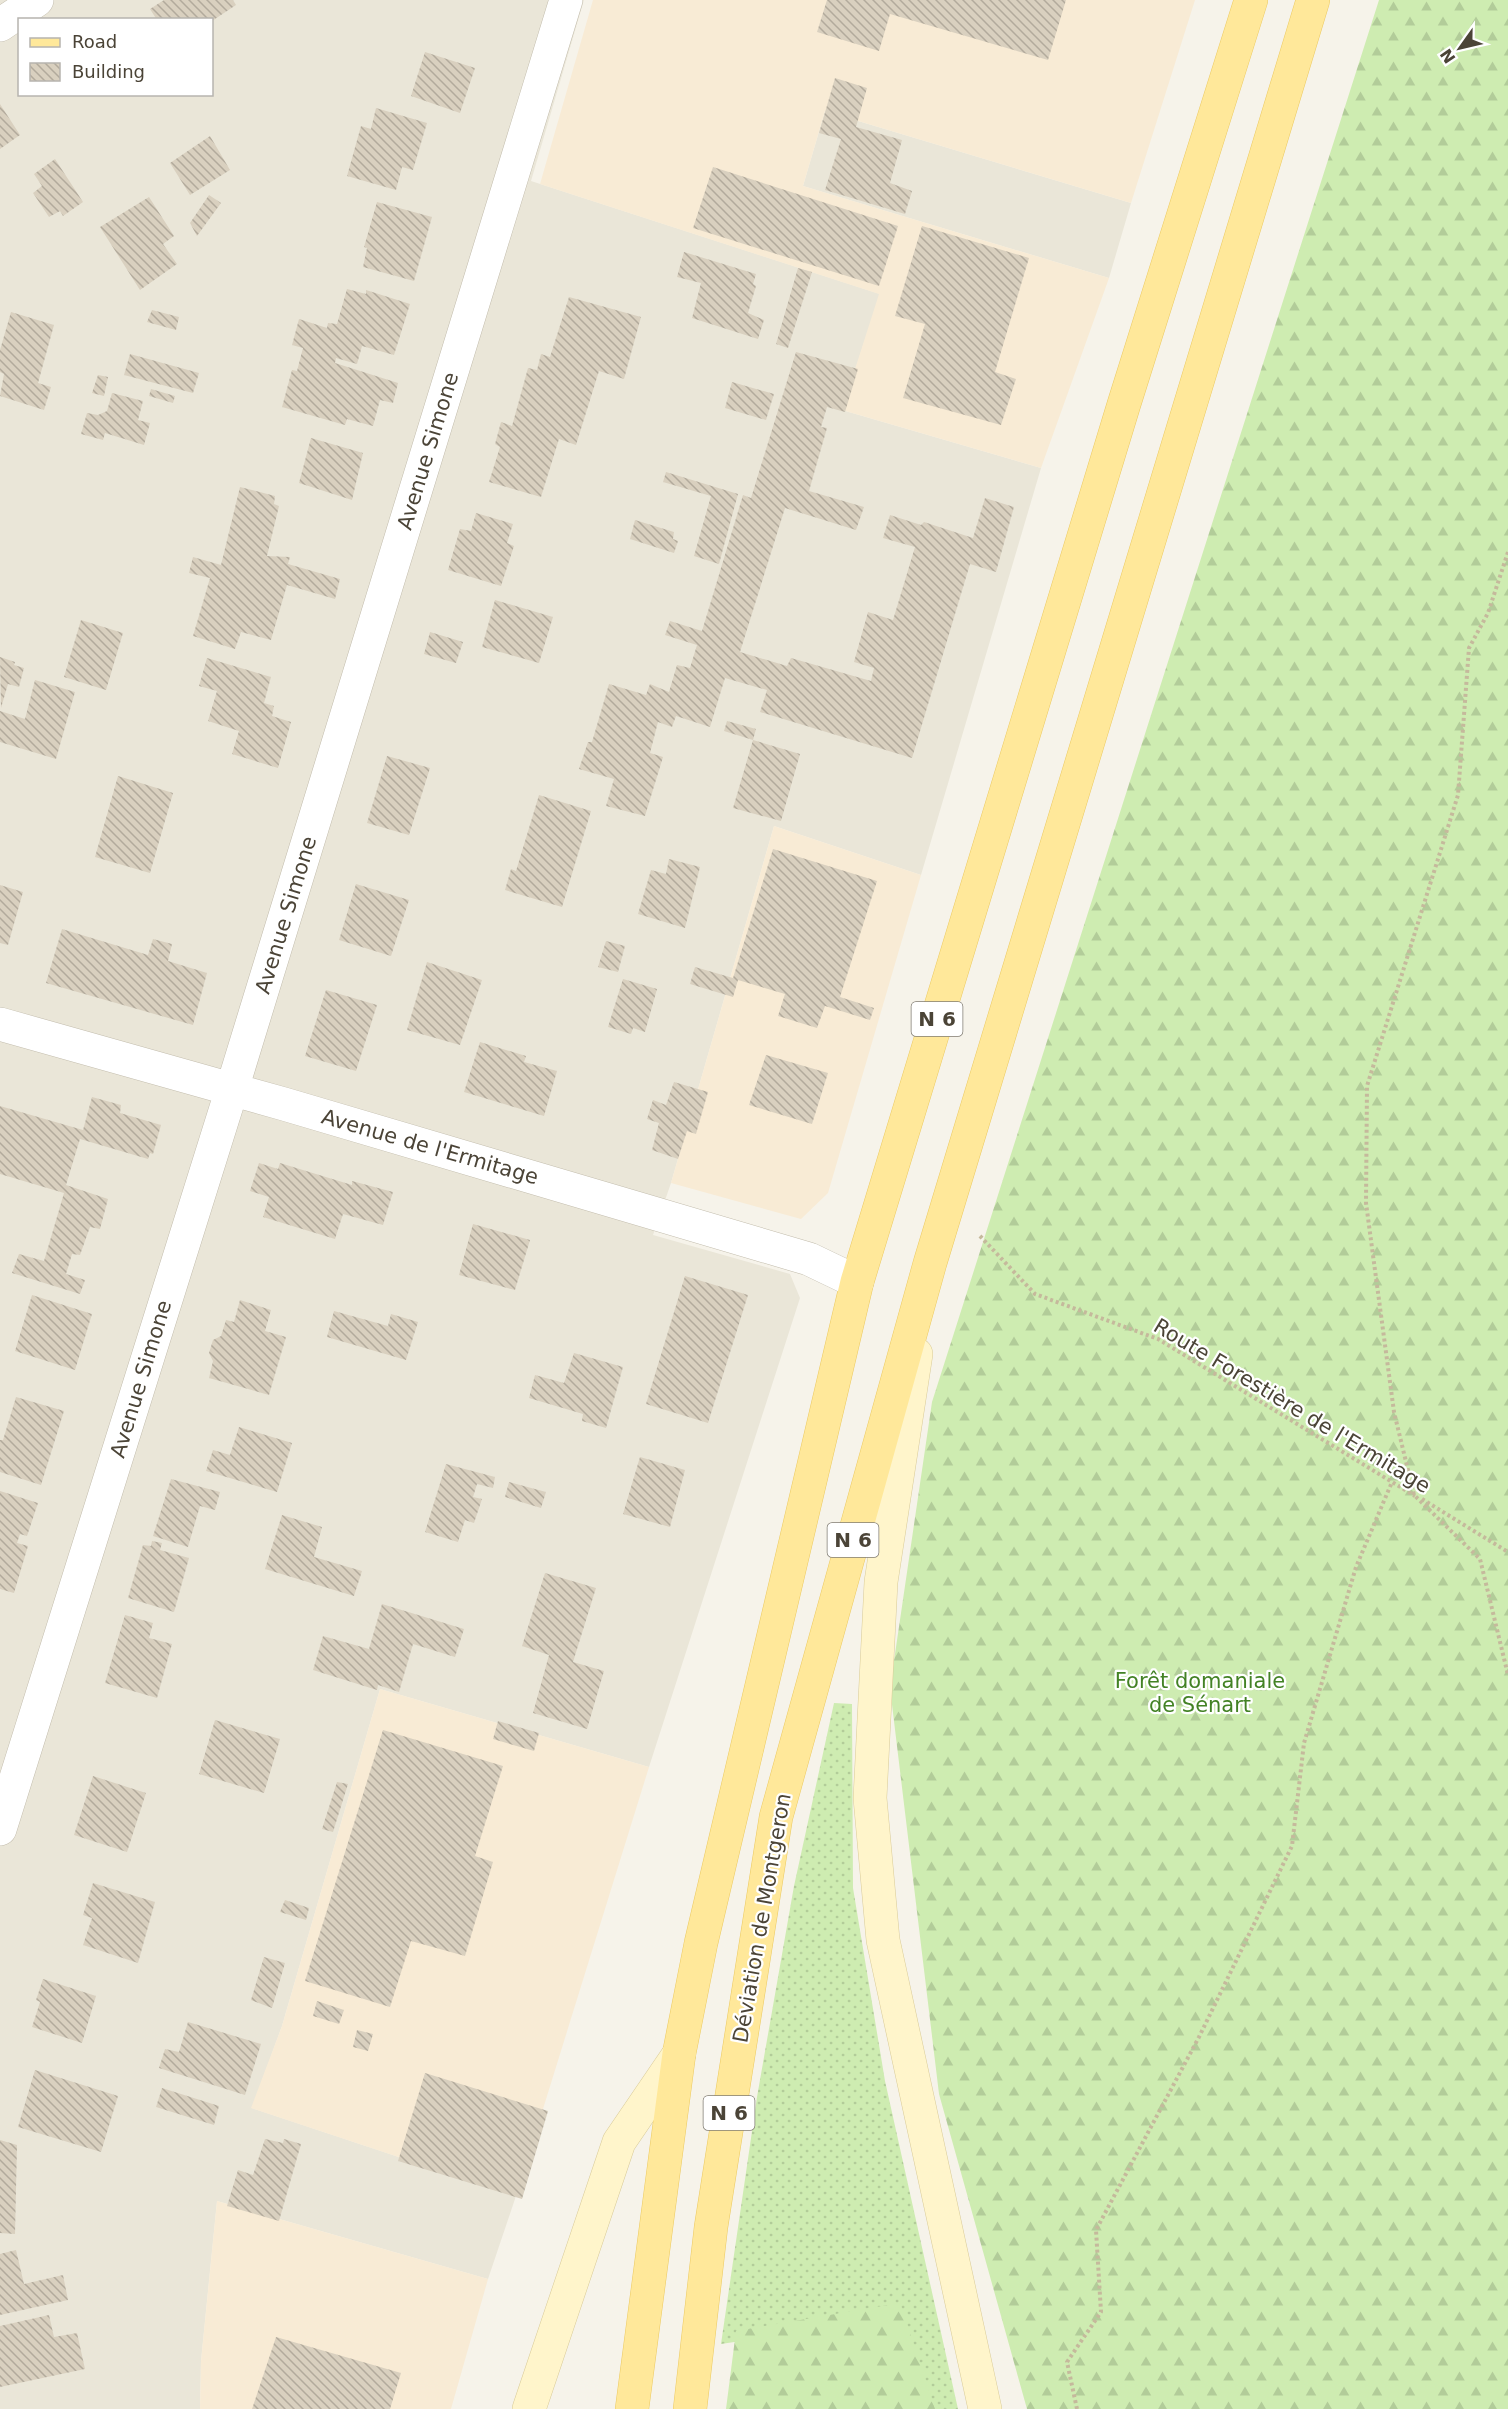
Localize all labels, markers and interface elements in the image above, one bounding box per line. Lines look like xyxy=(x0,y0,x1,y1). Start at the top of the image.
legend xyxy=(18,18,213,96)
north arrow xyxy=(1430,18,1490,78)
text: Road xyxy=(72,31,117,52)
text: N xyxy=(1436,45,1460,67)
text: Building xyxy=(72,61,145,82)
street label: Avenue Simone xyxy=(393,369,463,533)
street label: Avenue Simone xyxy=(251,833,321,997)
road number: N 6 xyxy=(912,1002,962,1036)
street label: Avenue de l'Ermitage xyxy=(319,1105,541,1189)
street label: Avenue Simone xyxy=(106,1297,176,1461)
street label: Route Forestière de l'Ermitage xyxy=(1149,1314,1435,1498)
road number: N 6 xyxy=(828,1523,878,1557)
park label: Forêt domaniale de Sénart xyxy=(1115,1669,1285,1717)
street label: Déviation de Montgeron xyxy=(728,1791,796,2045)
road number: N 6 xyxy=(704,2096,754,2130)

